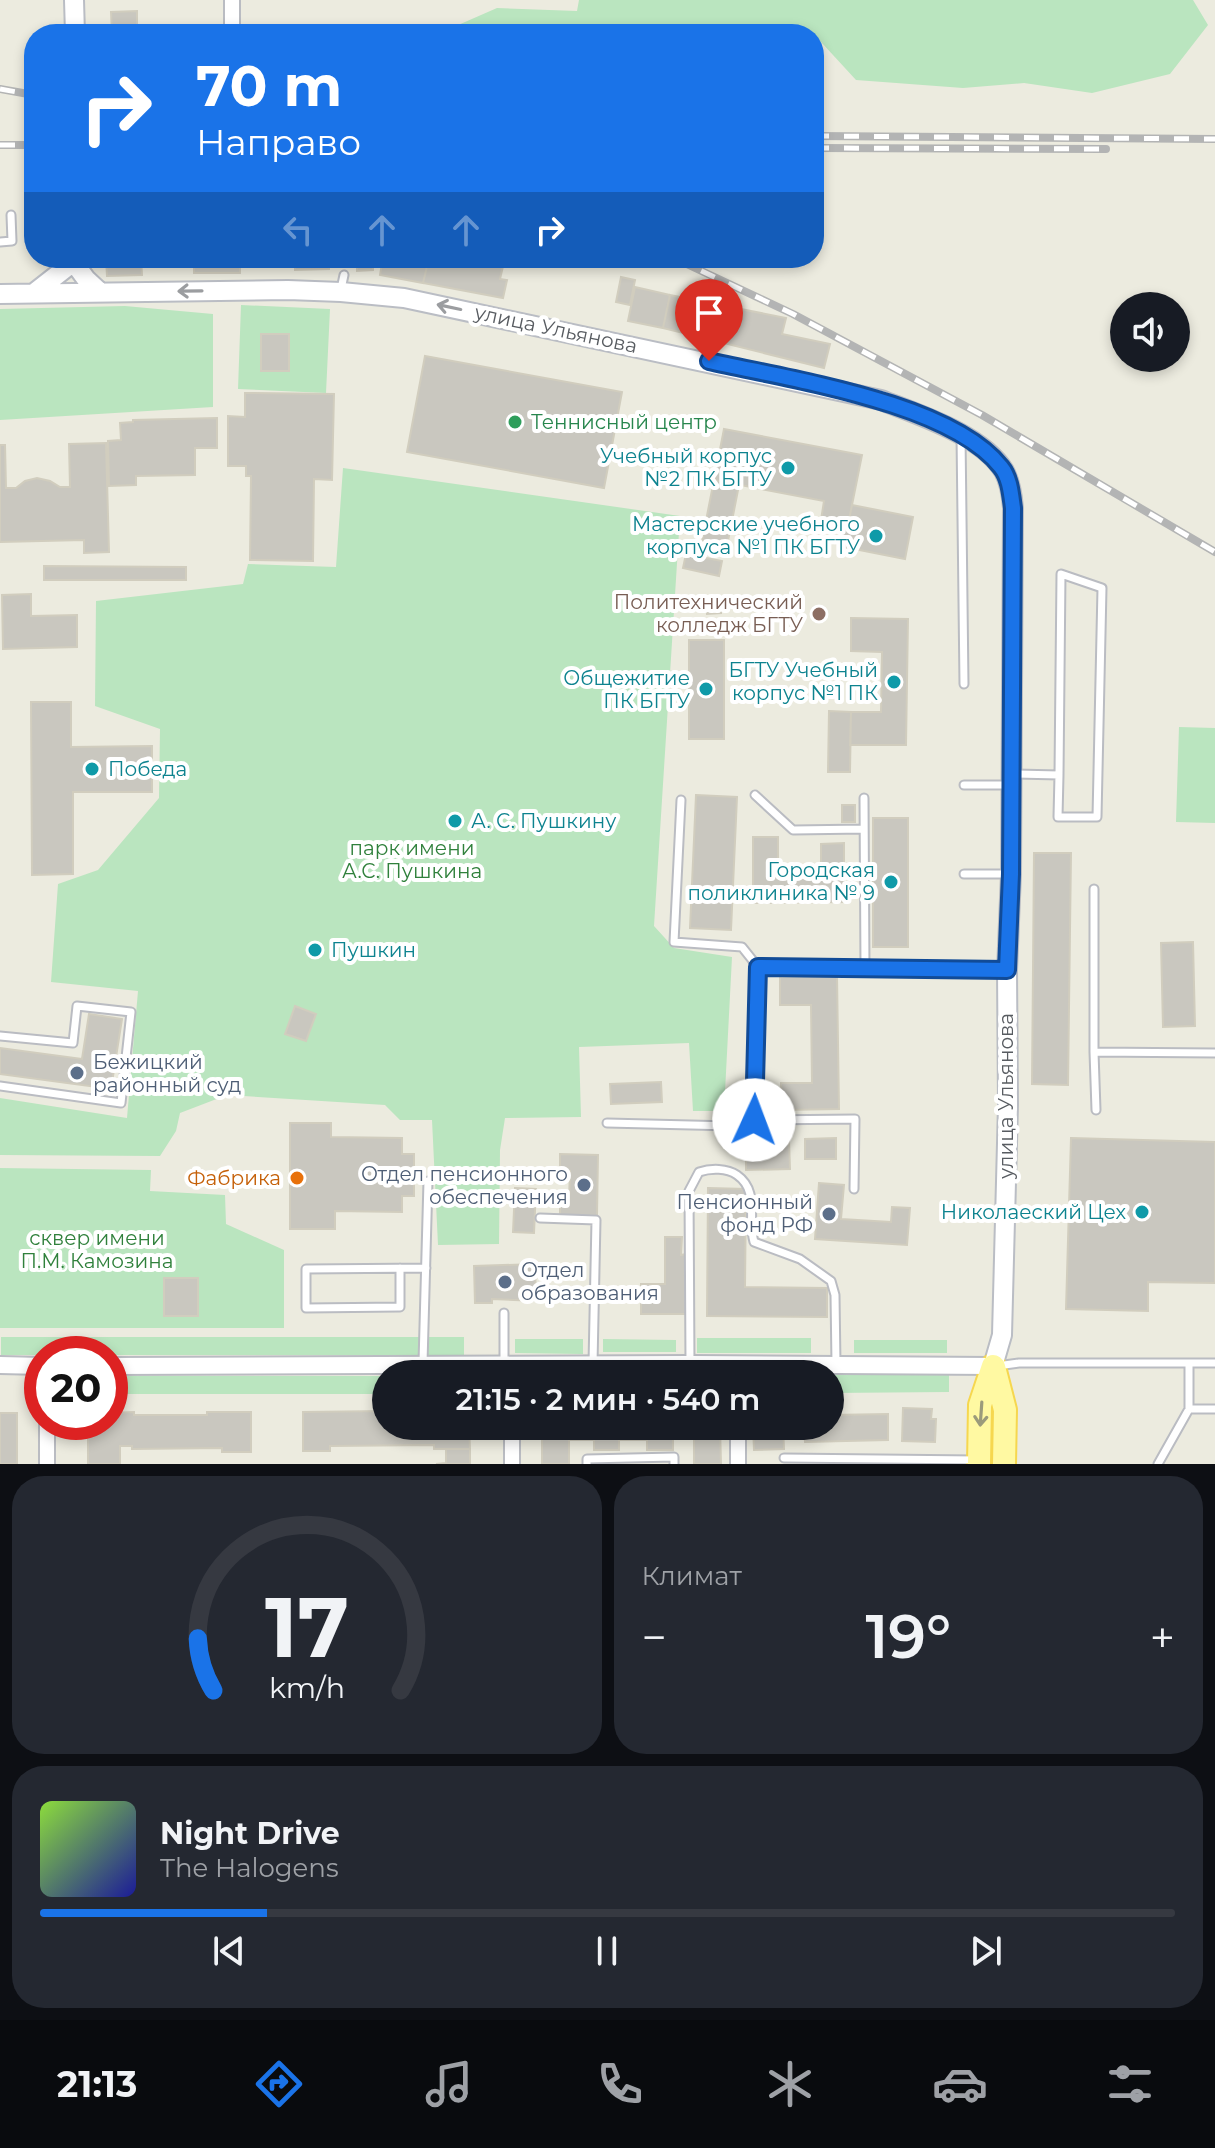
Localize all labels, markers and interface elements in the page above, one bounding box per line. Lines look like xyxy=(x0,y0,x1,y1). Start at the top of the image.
text: 70 m xyxy=(196,52,342,120)
icon: right xyxy=(64,56,168,160)
text: Направо xyxy=(196,120,361,164)
icon: left xyxy=(276,208,320,252)
icon: ahead xyxy=(360,208,404,252)
icon: ahead xyxy=(444,208,488,252)
icon: right xyxy=(528,208,572,252)
pin xyxy=(675,279,743,361)
one-way arrow xyxy=(177,283,204,299)
icon: arrive xyxy=(687,291,731,335)
map controls xyxy=(1110,292,1190,372)
button: sound xyxy=(1110,292,1190,372)
one-way arrow xyxy=(437,299,462,314)
street label: улица Ульянова xyxy=(471,300,640,358)
place label: Теннисный центр xyxy=(531,410,717,434)
marker: Теннисный центр xyxy=(506,413,524,431)
place label: Учебный корпус №2 ПК БГТУ xyxy=(600,444,772,491)
marker: Учебный корпус №2 ПК БГТУ xyxy=(779,459,797,477)
place label: Мастерские учебного корпуса №1 ПК БГТУ xyxy=(632,512,860,559)
marker: Мастерские учебного корпуса №1 ПК БГТУ xyxy=(867,527,885,545)
place label: Политехнический колледж БГТУ xyxy=(614,590,803,637)
marker: Политехнический колледж БГТУ xyxy=(810,605,828,623)
place label: БГТУ Учебный корпус №1 ПК xyxy=(728,658,878,705)
place label: Общежитие ПК БГТУ xyxy=(563,666,690,713)
marker: БГТУ Учебный корпус №1 ПК xyxy=(885,673,903,691)
marker: Общежитие ПК БГТУ xyxy=(697,680,715,698)
place label: Победа xyxy=(108,757,187,781)
marker: Победа xyxy=(83,760,101,778)
place label: А. С. Пушкину xyxy=(471,809,616,833)
marker: А. С. Пушкину xyxy=(446,812,464,830)
park label: парк имени А.С. Пушкина xyxy=(342,836,482,883)
place label: Городская поликлиника № 9 xyxy=(687,858,875,905)
marker: Городская поликлиника № 9 xyxy=(882,873,900,891)
place label: Пушкин xyxy=(331,938,416,962)
marker: Пушкин xyxy=(306,941,324,959)
street label: улица Ульянова xyxy=(994,1013,1018,1180)
place label: Бежицкий районный суд xyxy=(93,1050,241,1097)
marker: Бежицкий районный суд xyxy=(68,1064,86,1082)
position arrow xyxy=(712,1078,796,1162)
place label: Отдел пенсионного обеспечения xyxy=(361,1162,568,1209)
place label: Фабрика xyxy=(187,1166,281,1190)
marker: Фабрика xyxy=(288,1169,306,1187)
marker: Отдел пенсионного обеспечения xyxy=(575,1176,593,1194)
place label: Пенсионный фонд РФ xyxy=(676,1190,813,1237)
place label: Николаеский Цех xyxy=(941,1200,1126,1224)
marker: Николаеский Цех xyxy=(1133,1203,1151,1221)
marker: Пенсионный фонд РФ xyxy=(820,1205,838,1223)
park label: сквер имени П.М. Камозина xyxy=(21,1226,173,1273)
place label: Отдел образования xyxy=(521,1258,659,1305)
marker: Отдел образования xyxy=(496,1273,514,1291)
speed limit sign: 20 xyxy=(24,1336,128,1440)
text: 21:15 · 2 мин · 540 m xyxy=(456,1381,760,1418)
one-way arrow xyxy=(973,1400,988,1427)
text: Климат xyxy=(642,1560,742,1592)
text: 17 xyxy=(265,1576,349,1678)
text: 19° xyxy=(865,1600,951,1673)
text: − xyxy=(642,1610,667,1664)
text: + xyxy=(1150,1610,1175,1664)
text: km/h xyxy=(269,1670,345,1705)
text: Night Drive xyxy=(160,1815,340,1852)
text: The Halogens xyxy=(160,1852,339,1884)
icon: previous xyxy=(207,1929,251,1973)
icon: pause xyxy=(585,1929,629,1973)
icon: next xyxy=(964,1929,1008,1973)
icon: directions xyxy=(251,2056,307,2112)
icon: music xyxy=(421,2056,477,2112)
icon: phone xyxy=(592,2056,648,2112)
icon: climate xyxy=(762,2056,818,2112)
icon: car xyxy=(932,2056,988,2112)
icon: filters xyxy=(1102,2056,1158,2112)
text: 21:13 xyxy=(57,2062,137,2106)

